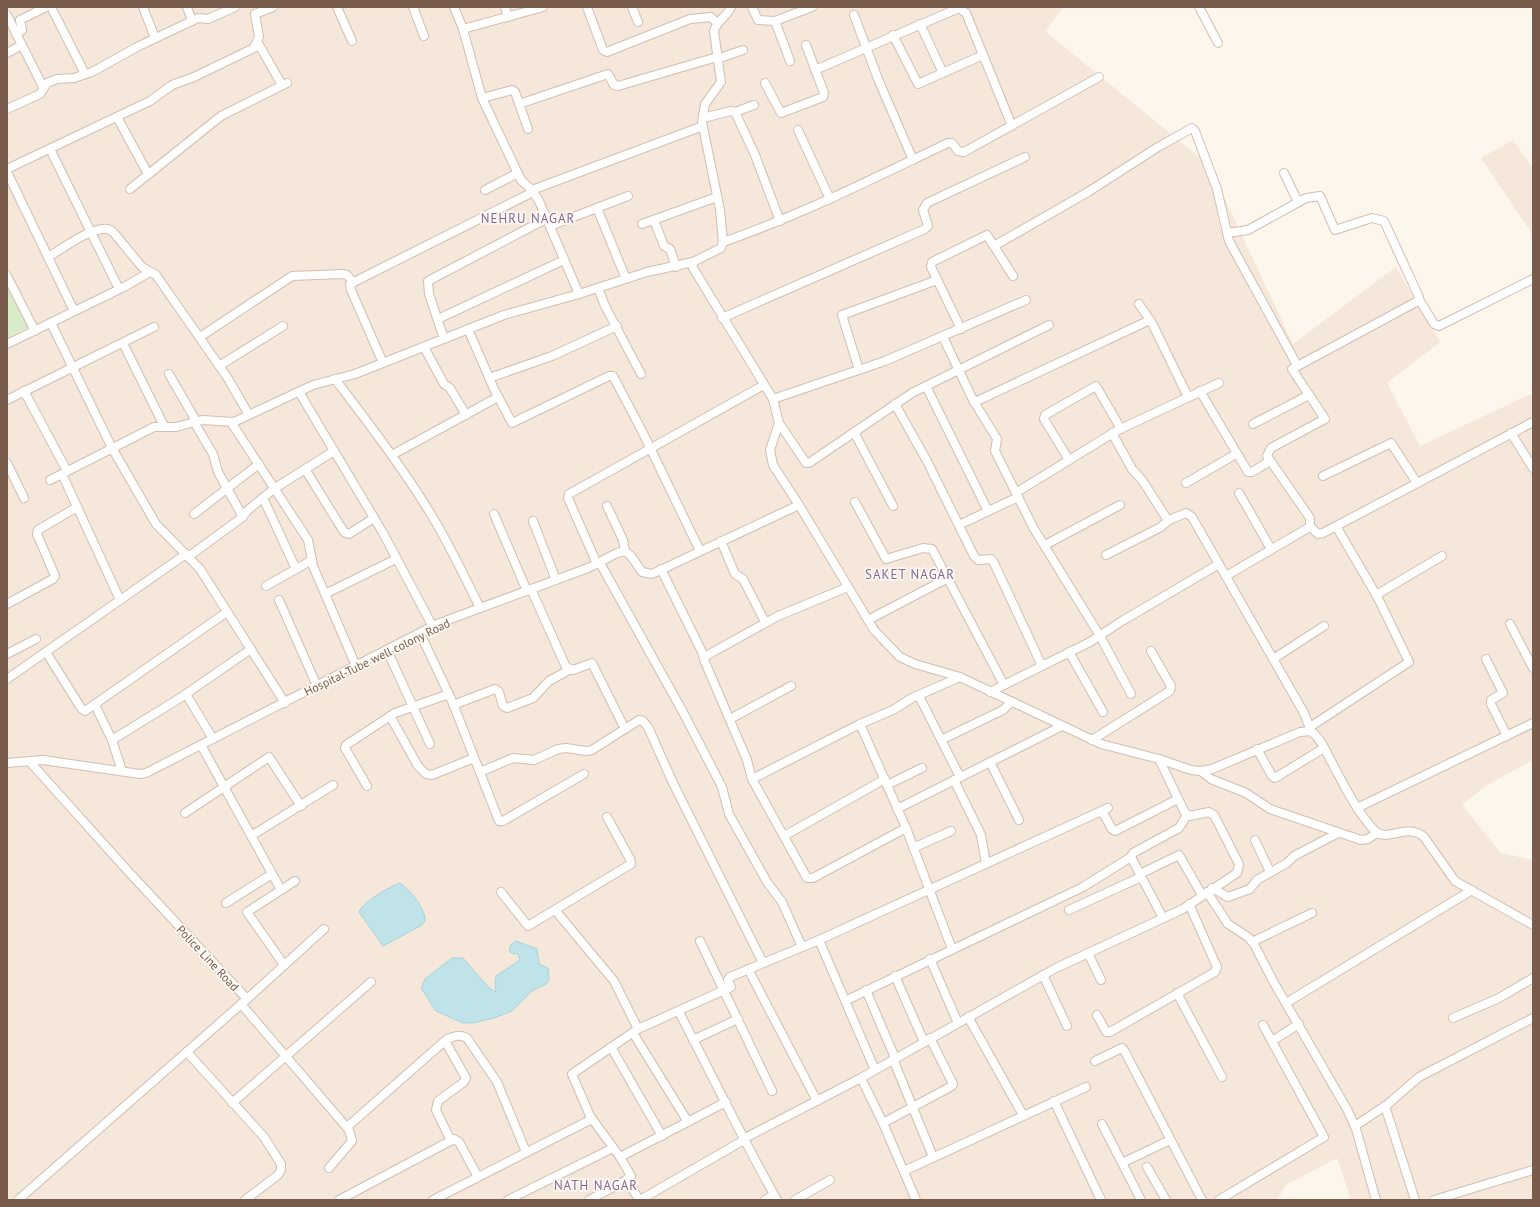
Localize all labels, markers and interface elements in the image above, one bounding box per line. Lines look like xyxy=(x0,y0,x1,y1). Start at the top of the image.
district label: NEHRU NAGAR xyxy=(481,210,575,227)
district label: SAKET NAGAR xyxy=(865,566,955,583)
street label: Hospital-Tube well colony Road xyxy=(302,615,452,699)
street label: Police Line Road xyxy=(174,922,242,994)
district label: NATH NAGAR xyxy=(554,1177,638,1194)

